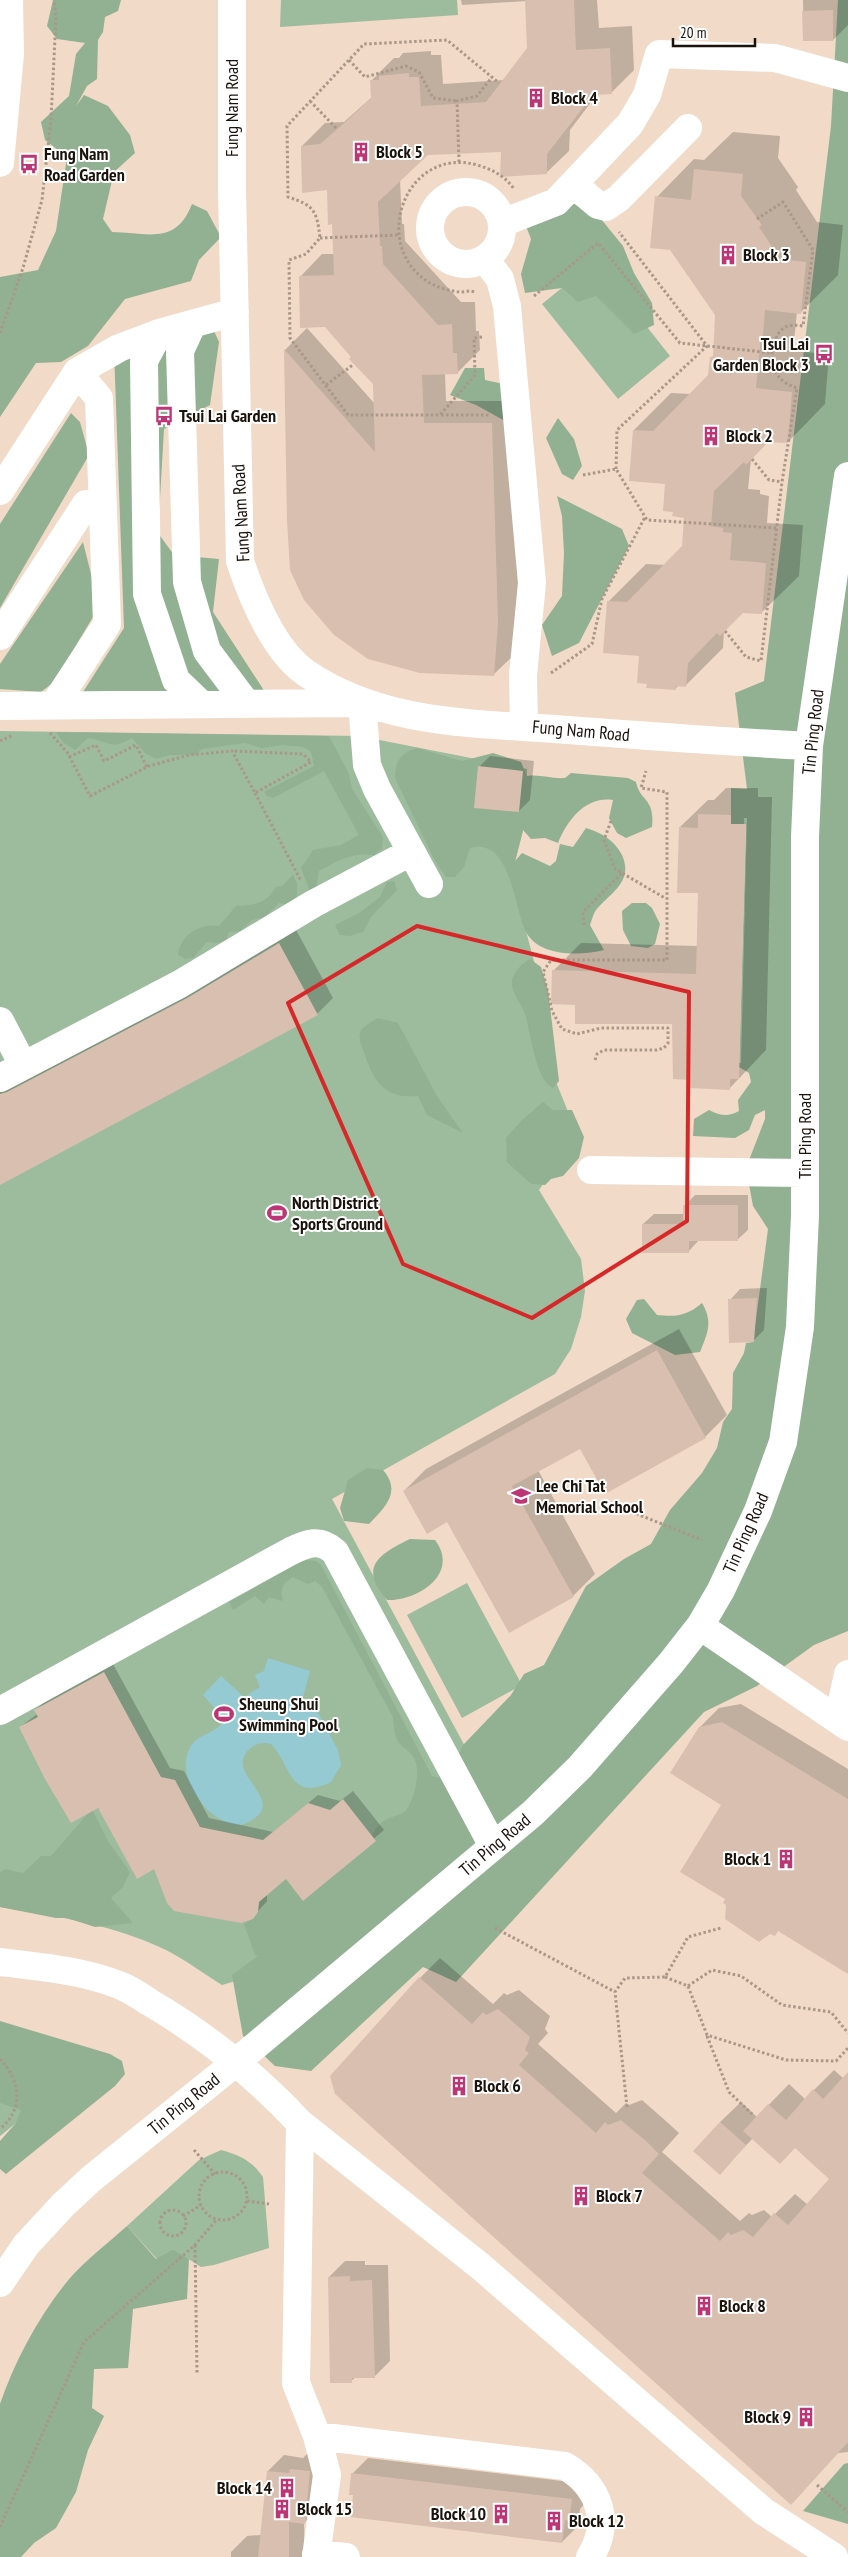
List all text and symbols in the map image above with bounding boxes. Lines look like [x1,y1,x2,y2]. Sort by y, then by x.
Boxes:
scale bar [673,15,756,47]
text: 20 m [680,23,706,42]
street label: Fung Nam Road [220,59,243,157]
place label: Block 4 [551,86,598,109]
building icon: Block 4 [525,87,547,109]
place label: Block 5 [376,140,423,163]
building icon: Block 5 [350,141,372,163]
place label: Fung Nam Road Garden [44,142,125,186]
bus stop icon: Fung Nam Road Garden [18,153,40,175]
place label: Block 3 [743,243,790,266]
building icon: Block 3 [717,244,739,266]
place label: Tsui Lai Garden Block 3 [713,332,809,376]
bus stop icon: Tsui Lai Garden Block 3 [813,343,835,365]
place label: Tsui Lai Garden [179,404,276,427]
bus stop icon: Tsui Lai Garden [153,405,175,427]
place label: Block 2 [726,424,773,447]
building icon: Block 2 [700,425,722,447]
street label: Fung Nam Road [226,464,255,562]
street label: Tin Ping Road [797,688,828,776]
street label: Fung Nam Road [531,715,631,746]
street label: Tin Ping Road [793,1093,816,1179]
place label: North District Sports Ground [292,1191,383,1235]
sports icon: North District Sports Ground [266,1202,288,1224]
place label: Lee Chi Tat Memorial School [536,1474,644,1518]
school or university icon: Lee Chi Tat Memorial School [510,1485,532,1507]
street label: Tin Ping Road [718,1489,774,1577]
place label: Sheung Shui Swimming Pool [239,1692,338,1736]
sports icon: Sheung Shui Swimming Pool [213,1703,235,1725]
street label: Tin Ping Road [454,1808,535,1881]
place label: Block 1 [724,1847,771,1870]
building icon: Block 1 [775,1848,797,1870]
street label: Tin Ping Road [143,2068,224,2140]
place label: Block 6 [474,2074,521,2097]
building icon: Block 6 [448,2075,470,2097]
place label: Block 7 [596,2184,643,2207]
building icon: Block 7 [570,2185,592,2207]
place label: Block 8 [719,2294,766,2317]
building icon: Block 8 [693,2295,715,2317]
place label: Block 9 [744,2405,791,2428]
building icon: Block 9 [795,2406,817,2428]
place label: Block 14 [217,2476,272,2499]
building icon: Block 14 [276,2477,298,2499]
place label: Block 15 [297,2497,352,2520]
building icon: Block 15 [271,2498,293,2520]
place label: Block 10 [431,2502,486,2525]
building icon: Block 10 [490,2503,512,2525]
place label: Block 12 [569,2509,624,2532]
building icon: Block 12 [543,2510,565,2532]

